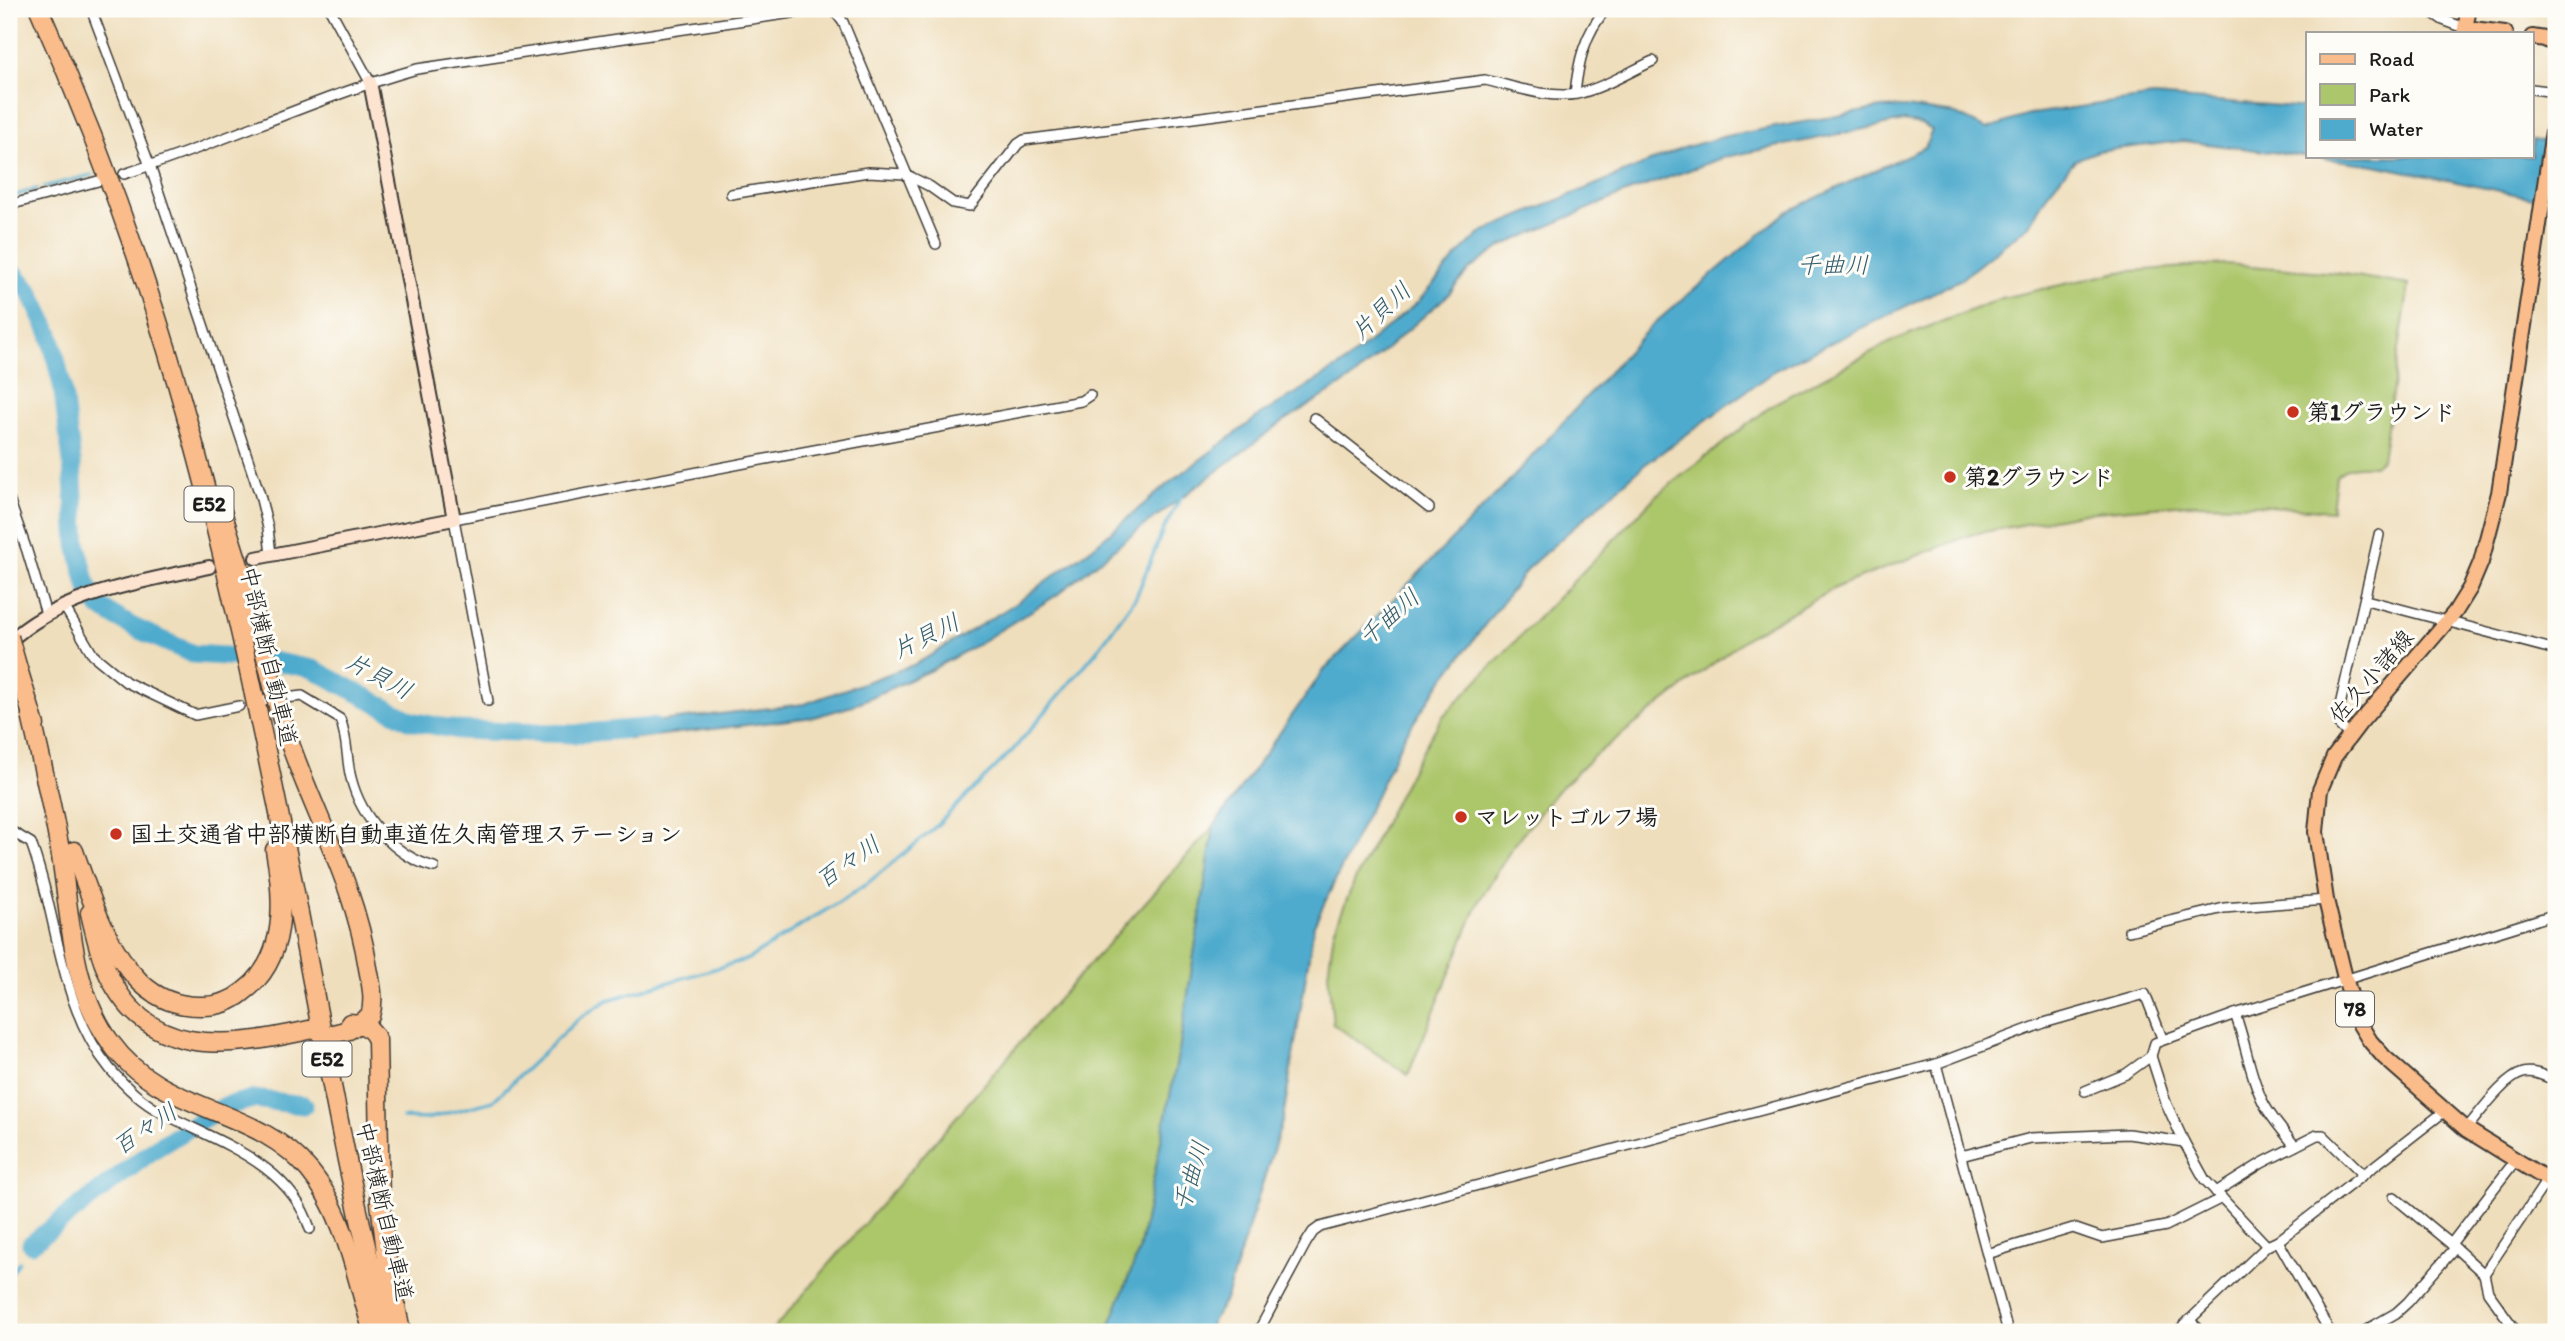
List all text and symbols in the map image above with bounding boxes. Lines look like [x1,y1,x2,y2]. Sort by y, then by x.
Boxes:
legend [2306,32,2534,158]
text: Road [2369,46,2415,71]
text: Park [2369,82,2411,107]
text: Water [2369,116,2423,141]
water label: 千曲川 [1797,250,1869,279]
water label: 片貝川 [1344,275,1417,346]
place label: 第1グラウンド [2307,398,2456,426]
marker: 第1グラウンド [2285,404,2301,420]
place label: 第2グラウンド [1964,463,2114,491]
marker: 第2グラウンド [1942,469,1958,485]
road number: E52 [184,486,234,522]
street label: 中部横断自動車道 [235,563,303,749]
water label: 千曲川 [1352,582,1425,651]
water label: 片貝川 [887,607,964,664]
street label: 佐久小諸線 [2323,623,2419,729]
water label: 片貝川 [341,646,418,705]
place label: マレットゴルフ場 [1475,803,1658,831]
marker: マレットゴルフ場 [1453,809,1469,825]
place label: 国土交通省中部横断自動車道佐久南管理ステーション [130,820,682,848]
marker: 国土交通省中部横断自動車道佐久南管理ステーション [108,826,124,842]
water label: 百々川 [810,829,886,894]
road number: 78 [2336,992,2374,1026]
road number: E52 [302,1042,352,1076]
water label: 百々川 [107,1096,183,1161]
street label: 中部横断自動車道 [351,1118,419,1304]
water label: 千曲川 [1166,1137,1215,1215]

